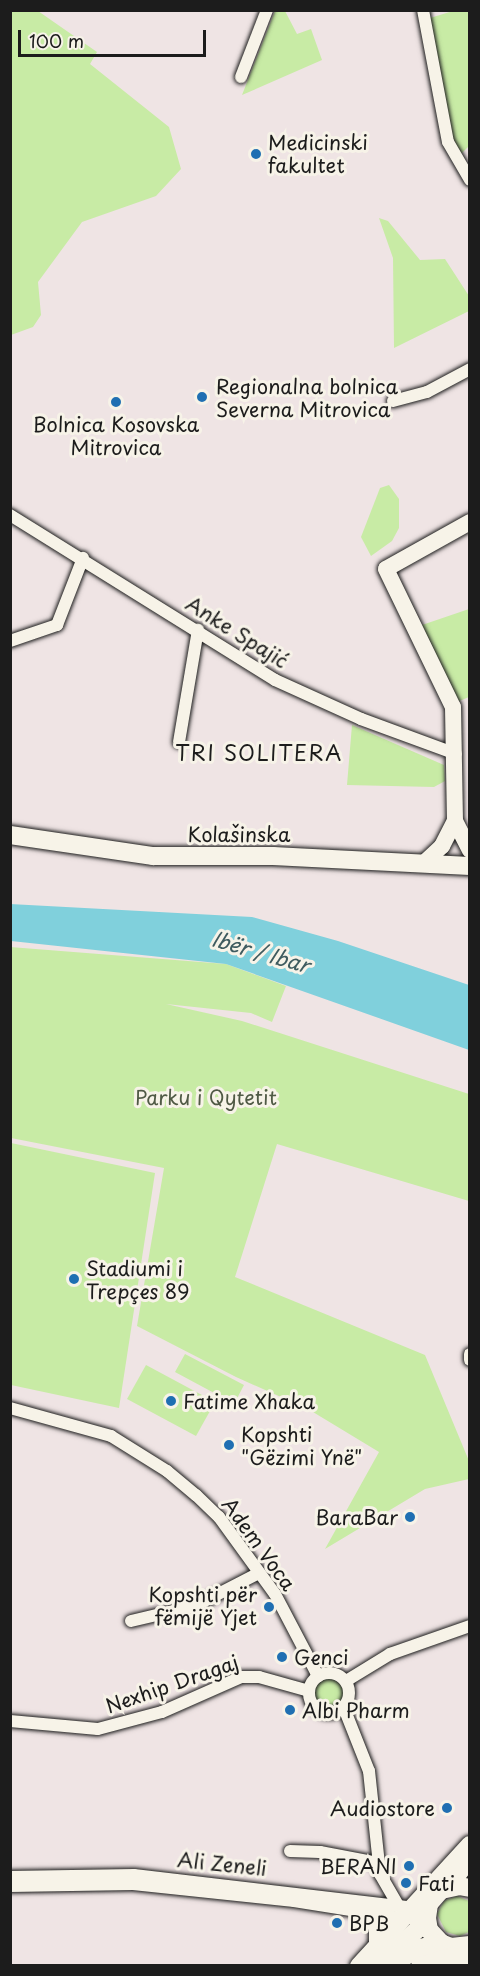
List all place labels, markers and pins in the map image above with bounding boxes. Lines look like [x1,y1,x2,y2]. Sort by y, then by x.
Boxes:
place label: Medicinski fakultet [268,130,368,177]
marker: Medicinski fakultet [249,147,263,161]
place label: Regionalna bolnica Severna Mitrovica [216,374,398,421]
marker: Regionalna bolnica Severna Mitrovica [193,388,211,406]
marker: Bolnica Kosovska Mitrovica [107,393,125,411]
place label: Bolnica Kosovska Mitrovica [33,413,199,460]
place label: Stadiumi i Trepçes 89 [86,1256,190,1303]
marker: Stadiumi i Trepçes 89 [67,1272,81,1286]
place label: Fatime Xhaka [183,1389,315,1413]
marker: Fatime Xhaka [164,1394,178,1408]
place label: Kopshti "Gëzimi Ynë" [241,1422,363,1469]
marker: Kopshti "Gëzimi Ynë" [222,1438,236,1452]
place label: BaraBar [315,1505,398,1529]
marker: BaraBar [403,1510,417,1524]
place label: Kopshti për fëmijë Yjet [147,1583,257,1630]
marker: Kopshti për fëmijë Yjet [262,1600,276,1614]
place label: Genci [294,1645,348,1669]
marker: Genci [275,1650,289,1664]
place label: Albi Pharm [302,1698,411,1722]
marker: Albi Pharm [283,1703,297,1717]
place label: Audiostore [330,1796,435,1820]
marker: Audiostore [440,1801,454,1815]
place label: BERANI [320,1854,397,1878]
marker: BERANI [402,1859,416,1873]
place label: Fati [418,1871,455,1895]
marker: Fati [399,1876,413,1890]
place label: BPB [349,1911,389,1935]
marker: BPB [330,1916,344,1930]

